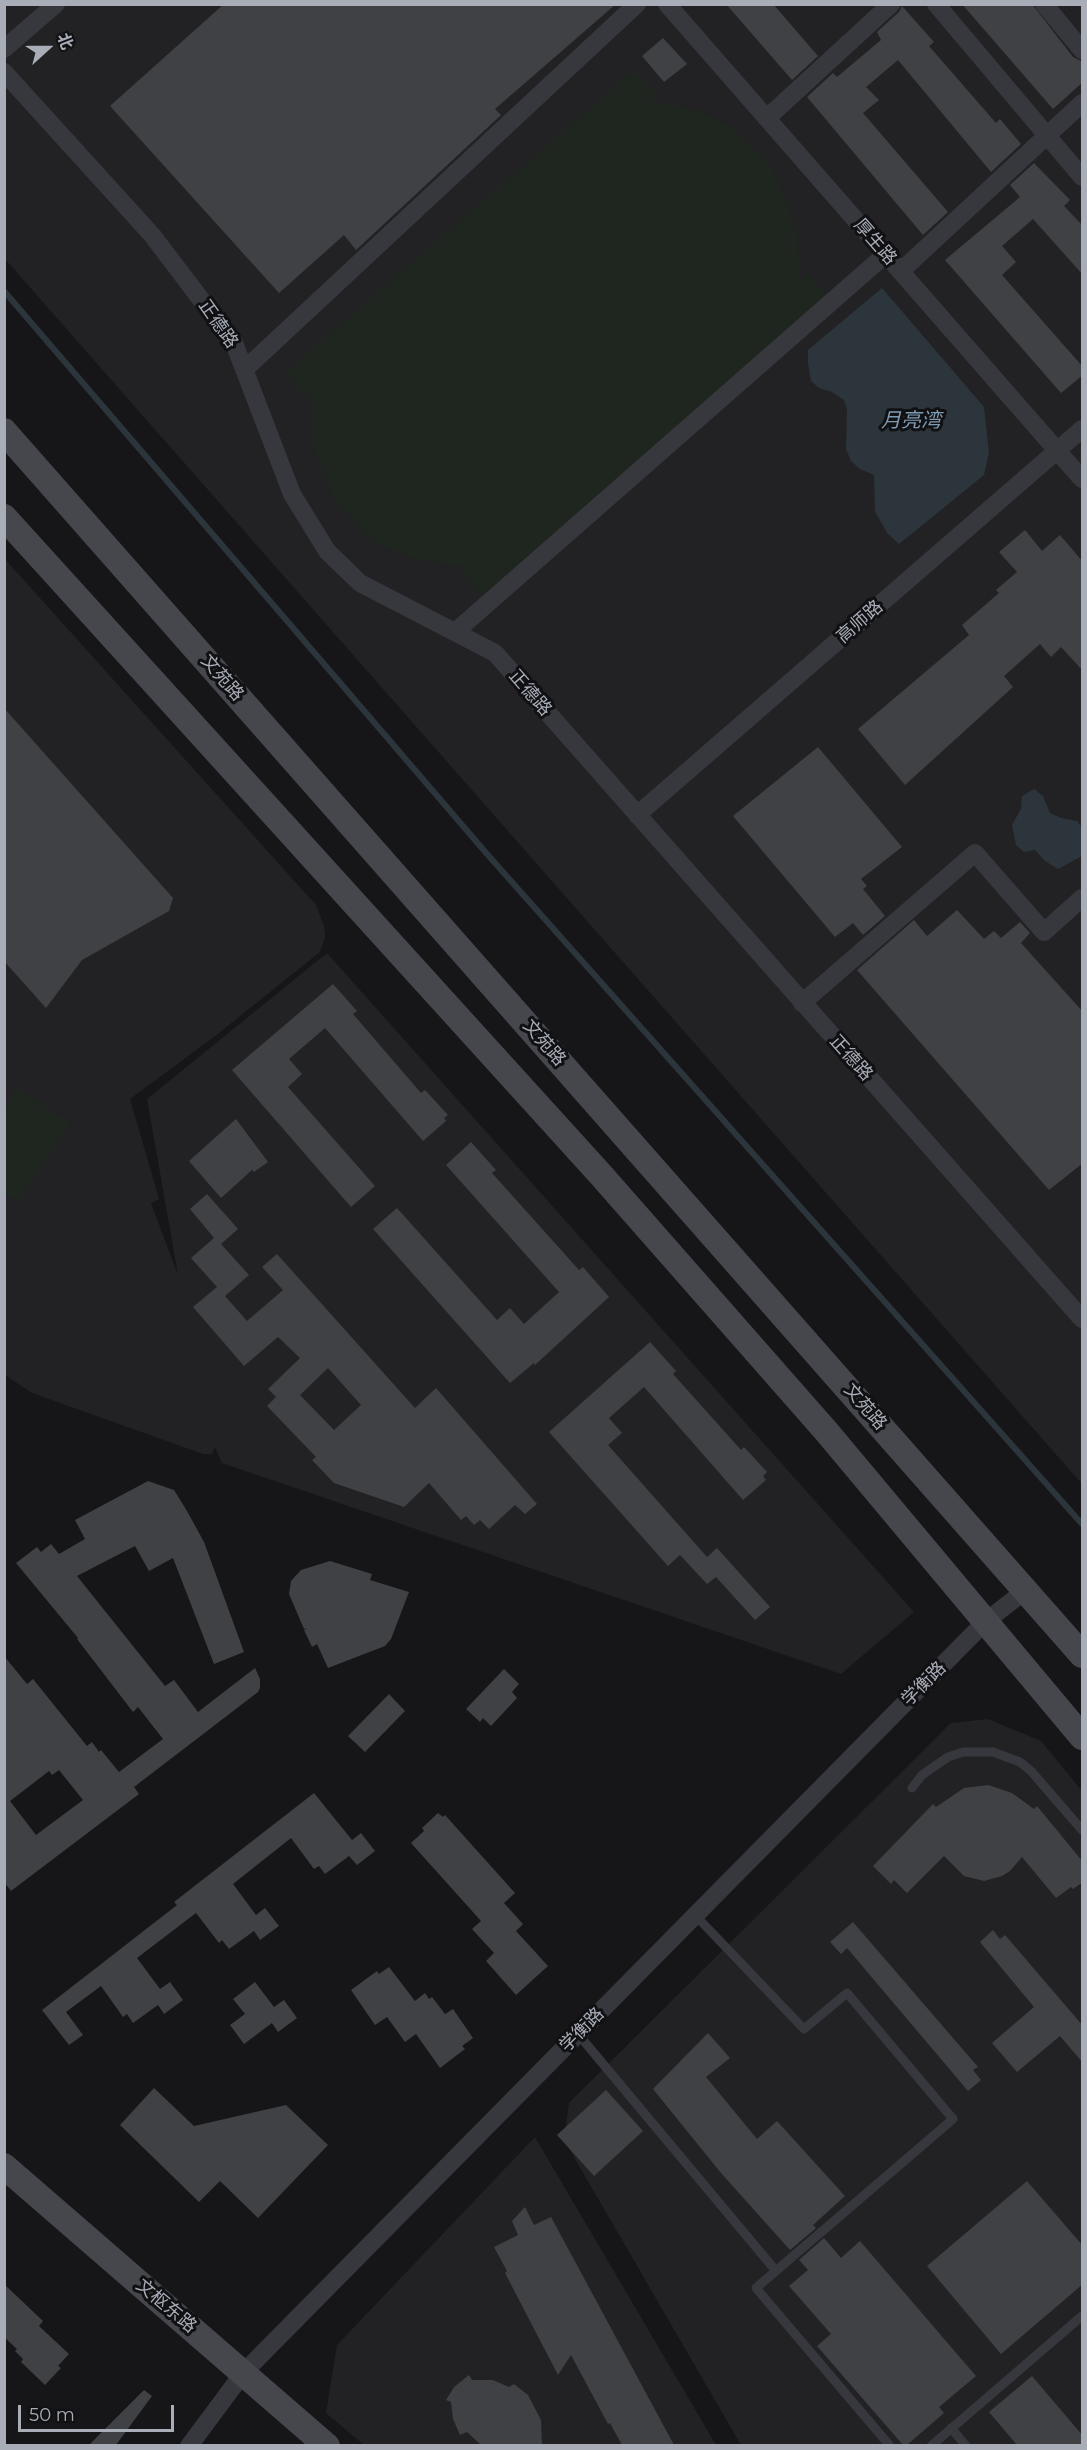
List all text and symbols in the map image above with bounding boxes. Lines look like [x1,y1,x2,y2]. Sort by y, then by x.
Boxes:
north arrow [18,18,78,78]
text: 北 [54,30,77,52]
street label: 厚生路 [849,215,901,269]
street label: 正德路 [194,296,242,352]
water label: 月亮湾 [881,409,941,433]
street label: 高师路 [833,596,887,648]
street label: 文苑路 [196,651,248,705]
street label: 正德路 [504,666,556,720]
street label: 文苑路 [518,1016,570,1070]
street label: 正德路 [825,1031,877,1085]
street label: 文苑路 [839,1380,891,1434]
street label: 学衡路 [897,1657,951,1711]
street label: 学衡路 [555,2003,609,2057]
street label: 文枢东路 [131,2275,201,2337]
scale bar [21,2393,177,2431]
text: 50 m [29,2404,75,2426]

